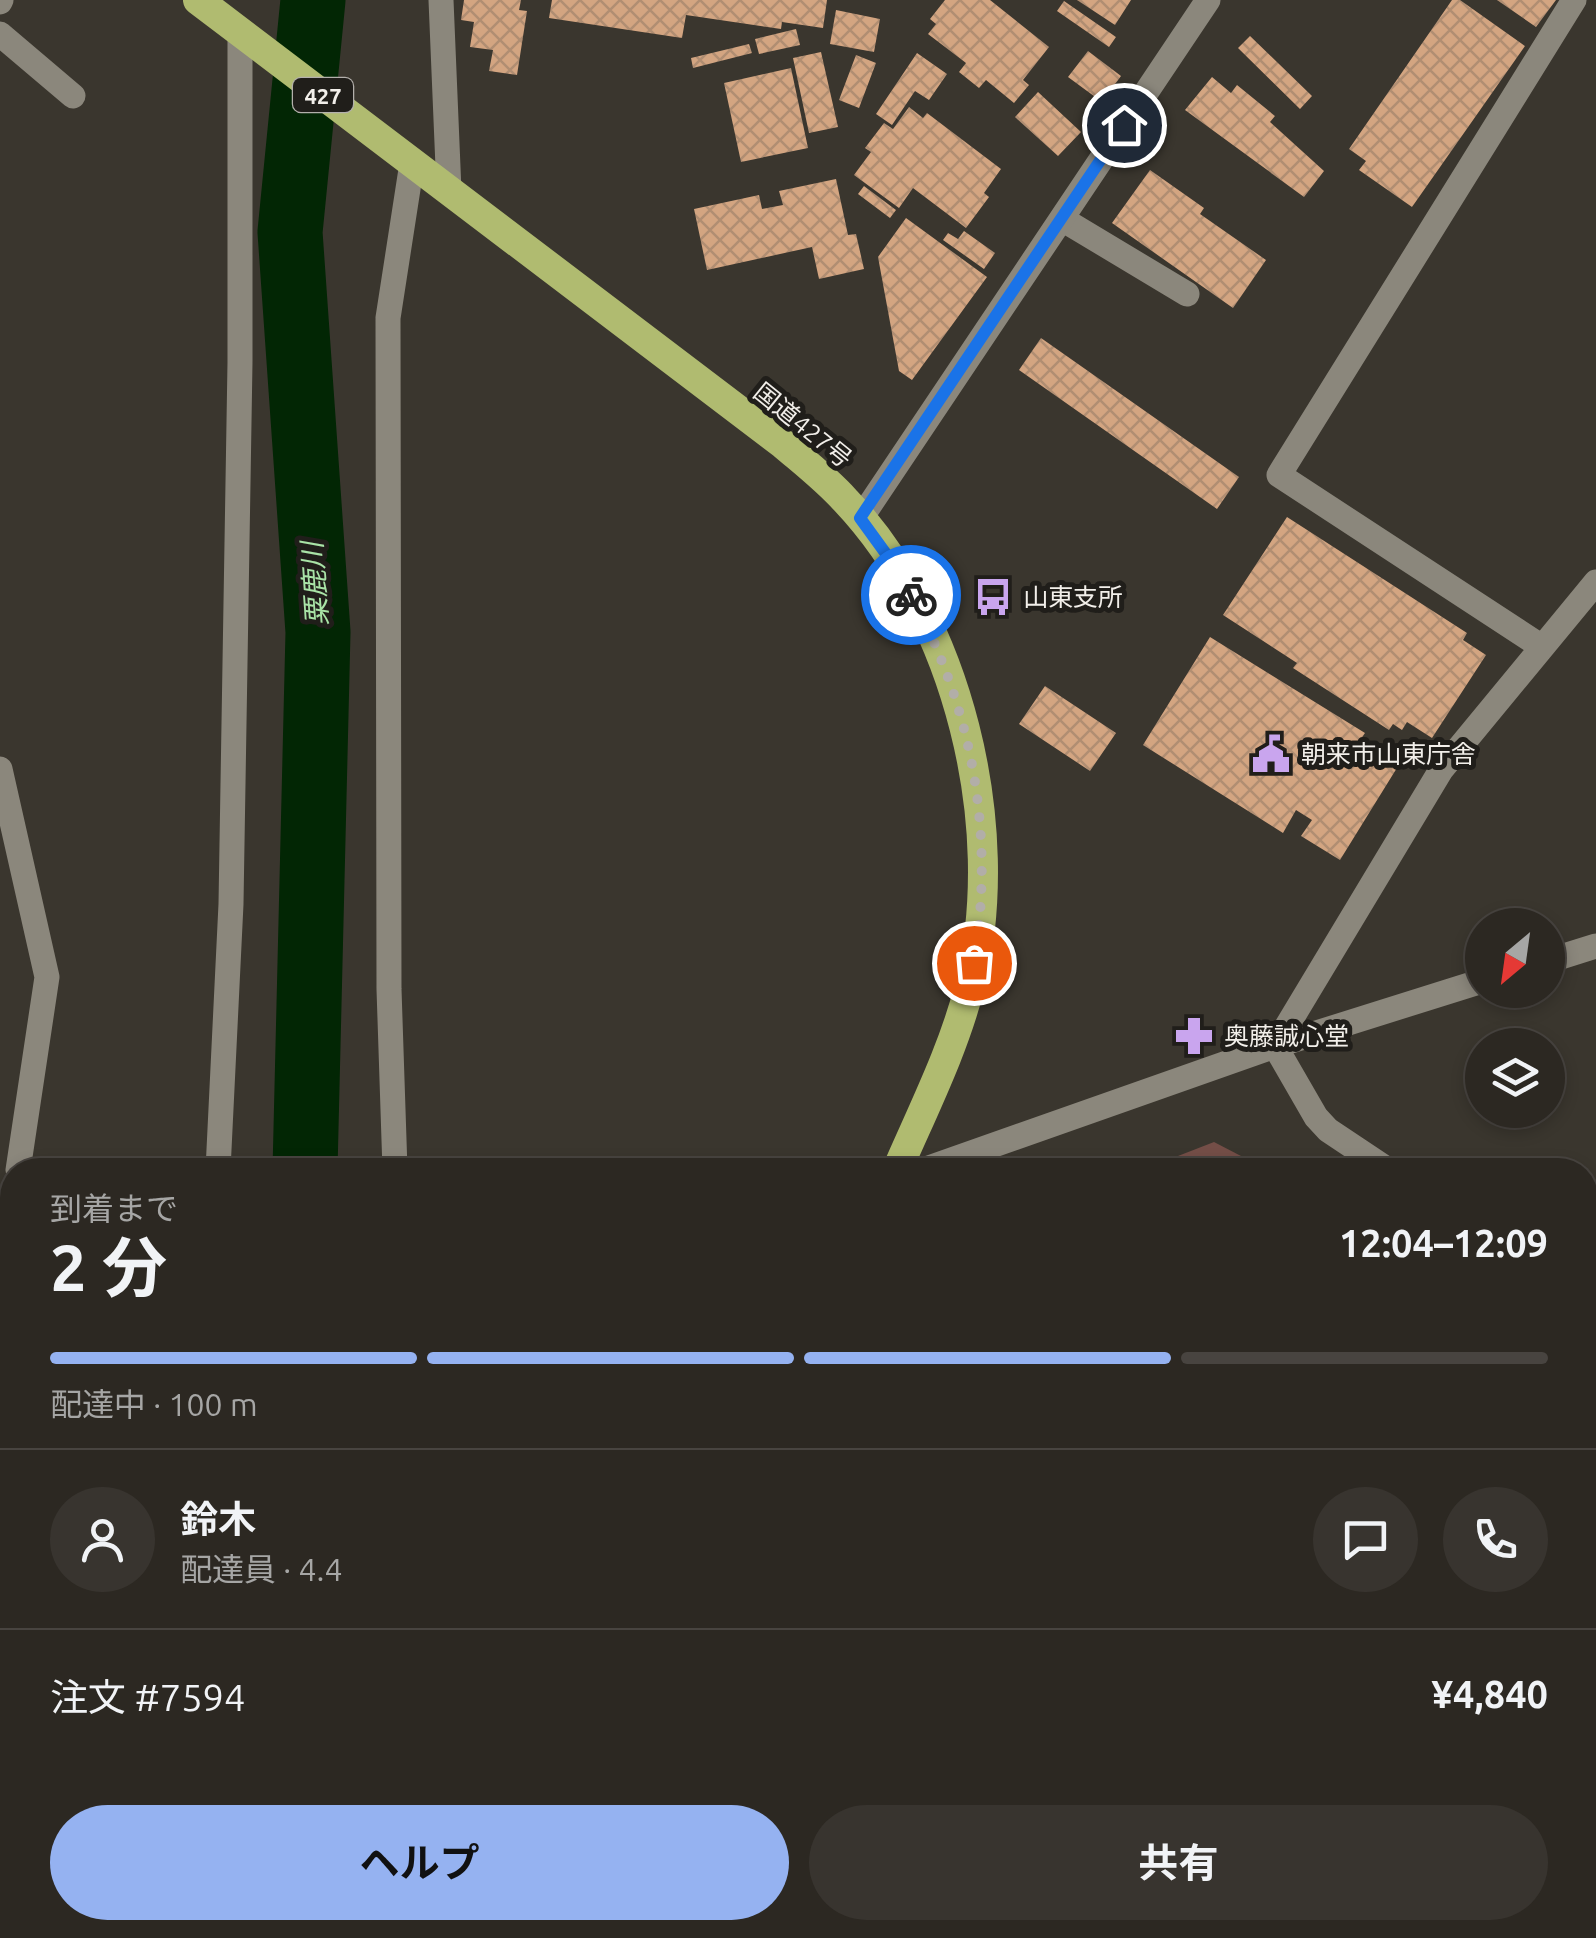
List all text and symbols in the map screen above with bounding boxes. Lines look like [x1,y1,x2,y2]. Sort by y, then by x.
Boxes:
road number: 427 [293,78,353,112]
pin [1082,83,1167,168]
icon: home [1097,98,1152,153]
street label: 国道427号 [749,377,857,473]
water label: 粟鹿川 [295,538,332,627]
courier [861,545,961,645]
icon: bike [884,568,939,623]
bus stop icon: 山東支所 [972,576,1014,618]
place label: 山東支所 [1023,583,1123,611]
public building icon: 朝来市山東庁舎 [1250,733,1292,775]
place label: 朝来市山東庁舎 [1301,740,1476,768]
north arrow [1465,908,1565,1008]
map controls [1465,908,1565,1128]
pin [932,921,1017,1006]
icon: bag [947,936,1002,991]
pharmacy icon: 奥藤誠心堂 [1173,1015,1215,1057]
place label: 奥藤誠心堂 [1224,1022,1349,1050]
button: layers [1465,1028,1565,1128]
text: 到着まで [50,1190,178,1226]
text: 12:04–12:09 [1339,1222,1548,1264]
text: 2 分 [50,1230,167,1303]
text: 配達中 · 100 m [50,1386,258,1422]
button: person [50,1487,155,1592]
button: chat [1313,1487,1418,1592]
button: phone [1443,1487,1548,1592]
text: 鈴木 [180,1498,256,1540]
text: 配達員 · 4.4 [180,1551,343,1587]
text: ¥4,840 [1431,1673,1548,1715]
text: 注文 #7594 [50,1676,245,1718]
button: ヘルプ [50,1805,789,1920]
button: 共有 [809,1805,1548,1920]

